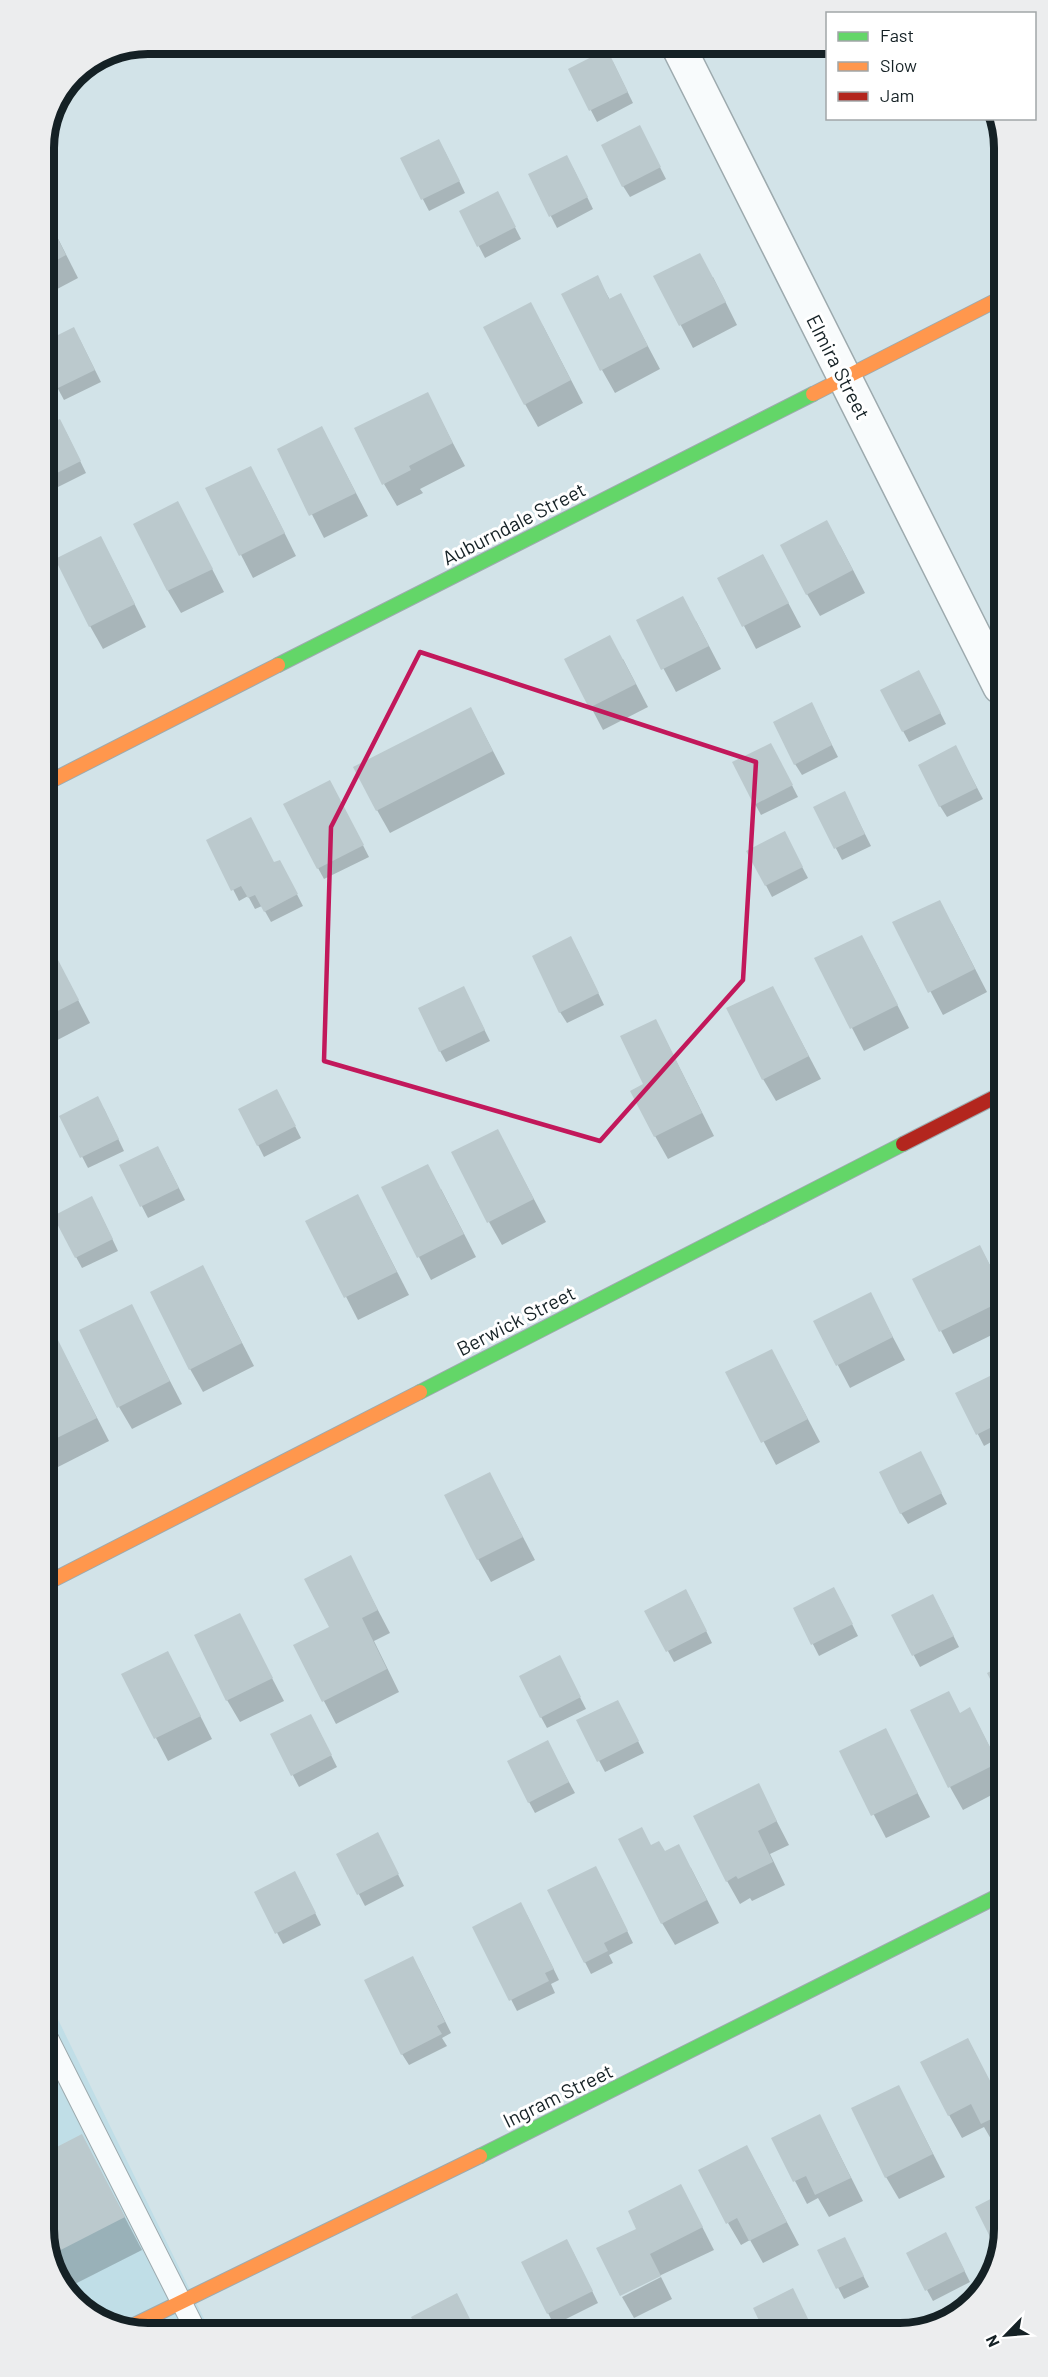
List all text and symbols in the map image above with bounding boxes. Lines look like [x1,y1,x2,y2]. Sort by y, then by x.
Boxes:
legend [826,12,1036,120]
text: Fast [880,24,914,46]
text: Slow [880,54,917,76]
text: Jam [880,84,914,106]
street label: Elmira Street [802,310,876,423]
street label: Auburndale Street [438,477,589,570]
street label: Berwick Street [452,1280,579,1360]
street label: Ingram Street [499,2058,616,2132]
north arrow [976,2305,1036,2365]
text: N [981,2333,1003,2350]

